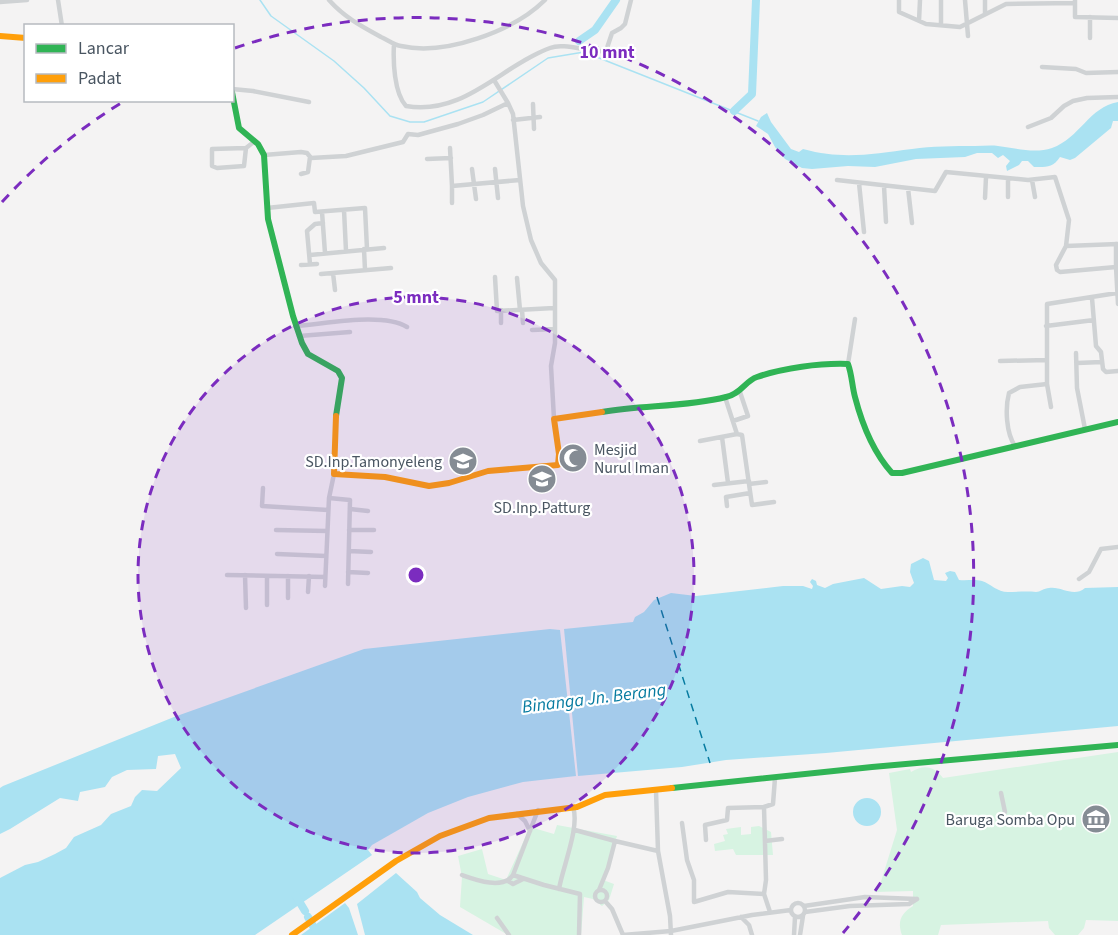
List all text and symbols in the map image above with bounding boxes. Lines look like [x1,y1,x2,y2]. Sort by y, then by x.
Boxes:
legend [24,24,234,102]
text: Lancar [78,36,130,61]
text: 10 mnt [579,40,635,65]
text: Padat [78,66,121,91]
text: 5 mnt [393,285,439,310]
place label: Mesjid Nurul Iman [594,439,669,479]
mosque icon: Mesjid Nurul Iman [557,442,589,474]
school or university icon: SD.Inp.Tamonyeleng [447,445,479,477]
place label: SD.Inp.Tamonyeleng [305,451,442,473]
school or university icon: SD.Inp.Patturg [526,463,558,495]
place label: SD.Inp.Patturg [494,497,590,519]
centre of rings [406,565,426,585]
water label: Binanga Jn. Berang [521,677,668,720]
museum icon: Baruga Somba Opu [1080,803,1112,835]
place label: Baruga Somba Opu [946,809,1075,831]

